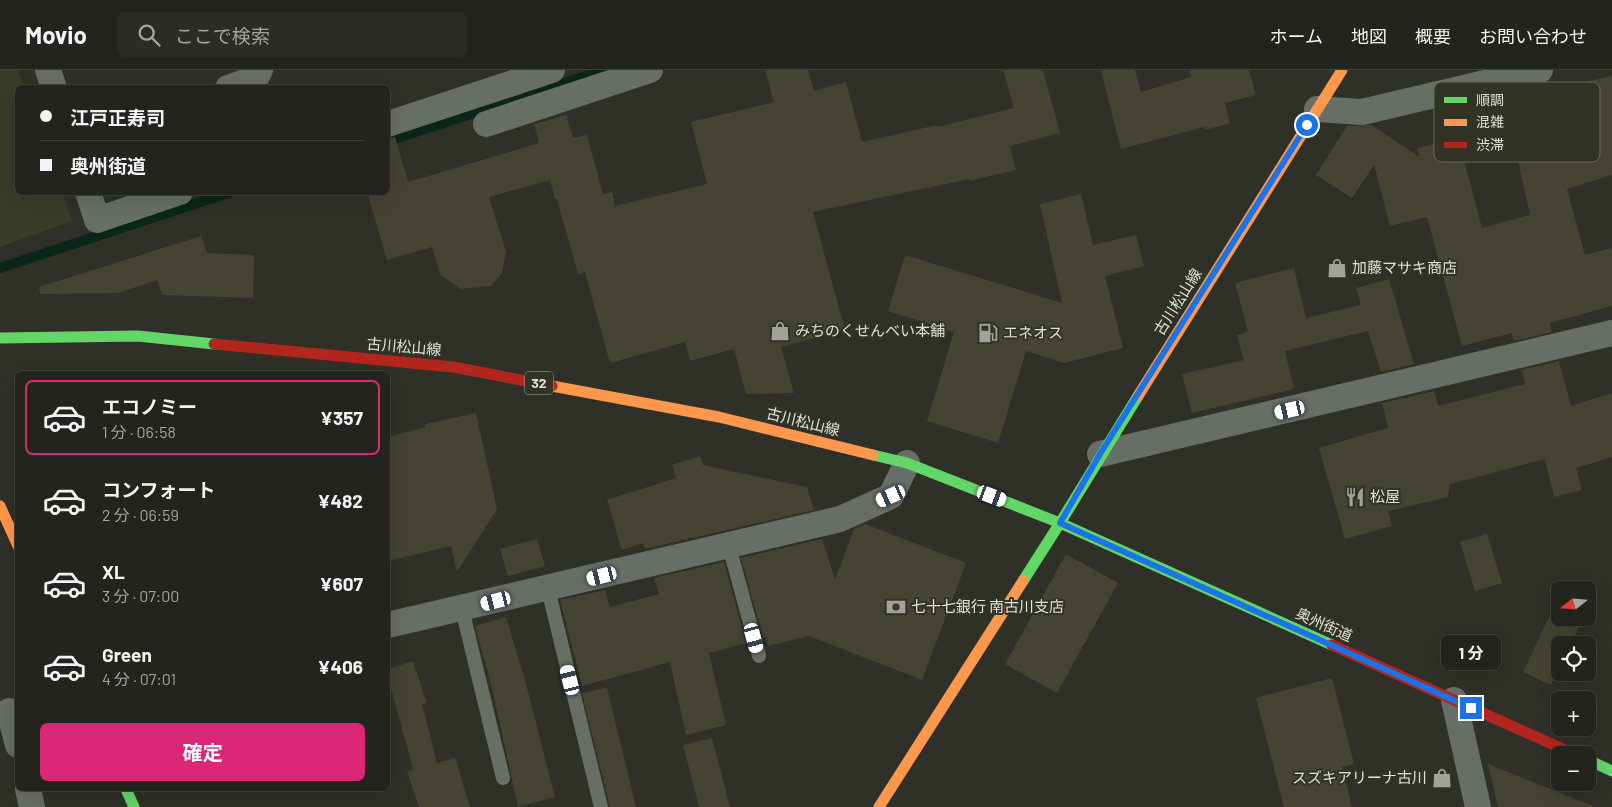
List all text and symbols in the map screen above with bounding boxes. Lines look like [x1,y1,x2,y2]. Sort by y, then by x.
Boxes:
search box [117,12,467,57]
text: Movio [25,20,87,49]
icon: search [135,21,163,49]
text: ここで検索 [175,24,270,47]
text: ホーム [1270,25,1323,47]
text: 地図 [1351,25,1387,47]
text: 概要 [1415,25,1451,47]
text: お問い合わせ [1479,25,1587,47]
legend [1434,82,1600,162]
text: 順調 [1476,91,1504,108]
text: 江戸正寿司 [70,106,165,129]
text: 混雑 [1476,113,1504,130]
route start [1296,114,1318,136]
text: 渋滞 [1476,136,1504,153]
text: 奥州街道 [70,154,146,177]
shop icon: 加藤マサキ商店 [1326,257,1348,279]
place label: 加藤マサキ商店 [1352,258,1457,276]
street label: 古川松山線 [1150,265,1205,338]
shop icon: みちのくせんべい本舗 [769,320,791,342]
place label: みちのくせんべい本舗 [795,321,945,339]
fuel station icon: エネオス [977,322,999,344]
place label: エネオス [1003,323,1063,341]
street label: 古川松山線 [366,334,442,358]
road number: 32 [525,372,553,394]
icon: car [42,395,87,440]
text: エコノミー [102,395,197,418]
car [1273,399,1306,421]
street label: 古川松山線 [765,403,842,439]
text: ¥357 [320,406,363,429]
text: 1 分 · 06:58 [102,422,176,441]
icon: car [42,478,87,523]
text: コンフォート [102,478,215,501]
car [874,483,907,509]
car [975,484,1008,508]
restaurant icon: 松屋 [1344,486,1366,508]
place label: 松屋 [1370,487,1400,505]
text: ¥482 [318,489,363,512]
text: 2 分 · 06:59 [102,505,179,524]
text: XL [102,560,125,583]
icon: car [42,561,87,606]
car [585,565,618,587]
text: ¥607 [320,572,363,595]
north arrow [1551,581,1596,626]
map controls [1551,581,1596,791]
text: 3 分 · 07:00 [102,586,179,605]
car [479,590,512,612]
bank icon: 七十七銀行 南古川支店 [885,596,907,618]
place label: 七十七銀行 南古川支店 [911,597,1064,615]
street label: 奥州街道 [1293,604,1355,645]
car [742,622,765,654]
callout: 1 分 [1441,636,1501,670]
button: locate [1551,636,1596,681]
text: Green [102,643,152,666]
text: 1 分 [1459,643,1483,662]
icon: car [42,644,87,689]
text: ¥406 [317,655,363,678]
car [559,664,580,696]
text: 4 分 · 07:01 [102,669,176,688]
button: + [1551,691,1596,736]
route end [1460,697,1482,719]
button: 確定 [40,723,365,781]
button: − [1551,746,1596,791]
shop icon: スズキアリーナ古川 [1431,767,1453,789]
place label: スズキアリーナ古川 [1292,768,1427,786]

